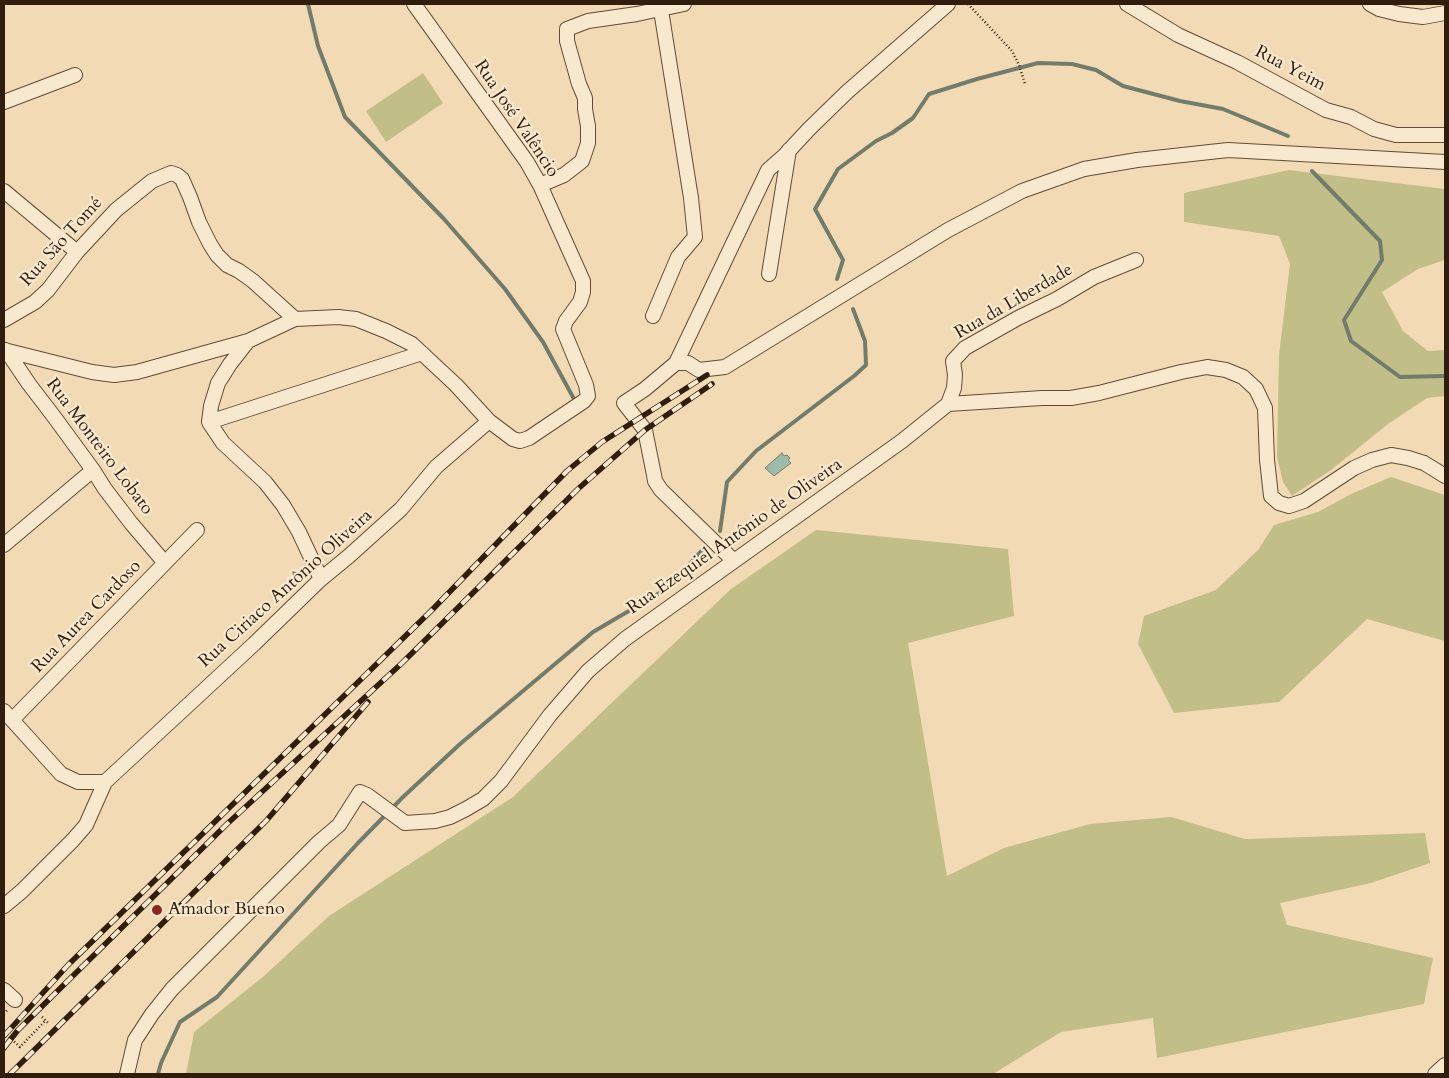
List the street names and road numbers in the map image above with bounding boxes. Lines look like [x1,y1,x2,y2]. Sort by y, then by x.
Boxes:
street label: Rua Yeim [1251,41,1329,97]
street label: Rua José Valêncio [469,56,563,182]
street label: Rua São Tomé [16,193,108,291]
street label: Rua da Liberdade [951,259,1077,345]
street label: Rua Monteiro Lobato [41,374,157,520]
street label: Rua Ezequiel Antônio de Oliveira [623,454,847,620]
street label: Rua Ciriaco Antônio Oliveira [195,505,377,673]
street label: Rua Aurea Cardoso [28,556,146,678]

